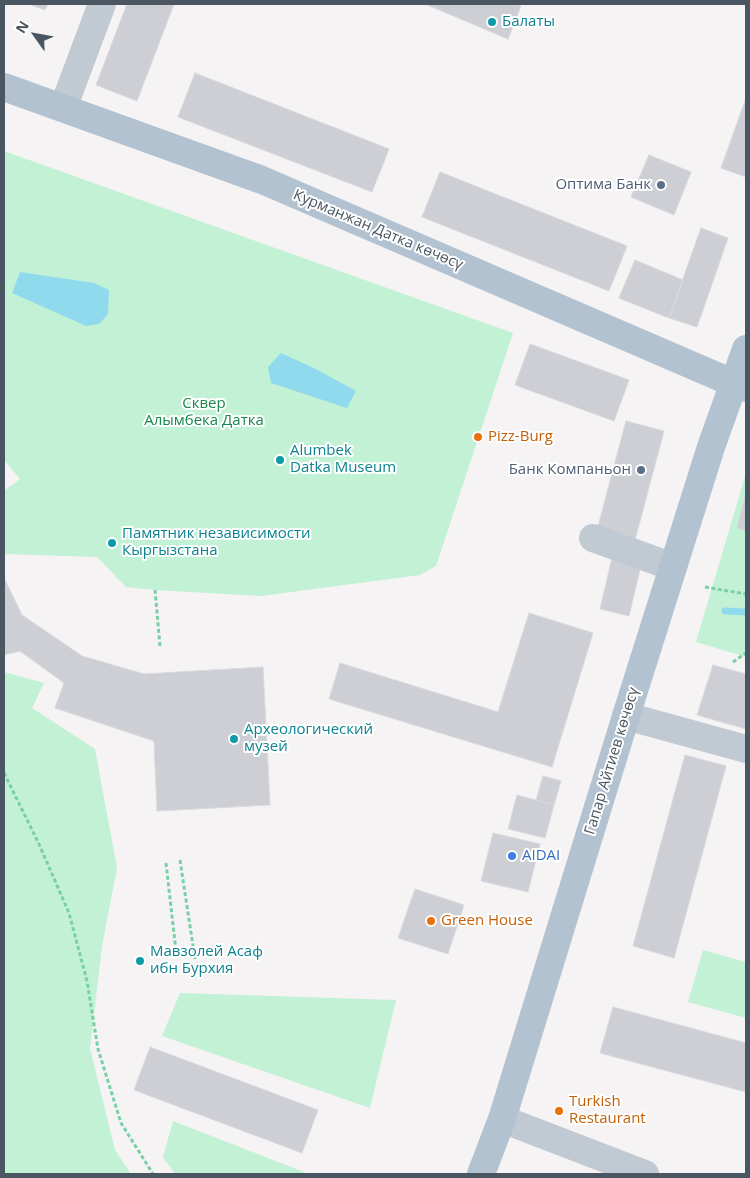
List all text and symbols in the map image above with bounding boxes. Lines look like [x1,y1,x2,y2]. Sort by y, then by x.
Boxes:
north arrow [10,10,60,60]
place label: Балаты [502,13,555,31]
marker: Балаты [486,16,498,28]
text: N [11,17,33,37]
place label: Оптима Банк [555,176,651,194]
marker: Оптима Банк [655,179,667,191]
street label: Курманжан Датка көчөсү [290,186,466,274]
park label: Сквер Алымбека Датка [144,395,264,430]
place label: Pizz-Burg [488,428,553,446]
marker: Pizz-Burg [472,431,484,443]
place label: Alumbek Datka Museum [290,442,396,477]
marker: Alumbek Datka Museum [274,454,286,466]
place label: Банк Компаньон [509,461,631,479]
marker: Банк Компаньон [635,464,647,476]
place label: Памятник независимости Кыргызстана [122,525,310,560]
marker: Памятник независимости Кыргызстана [106,537,118,549]
street label: Гапар Айтиев көчөсү [581,685,643,837]
place label: Археологический музей [244,721,373,756]
marker: Археологический музей [228,733,240,745]
place label: AIDAI [522,847,560,865]
marker: AIDAI [506,850,518,862]
place label: Green House [441,912,533,930]
marker: Green House [425,915,437,927]
place label: Мавзолей Асаф ибн Бурхия [150,943,263,978]
marker: Мавзолей Асаф ибн Бурхия [134,955,146,967]
place label: Turkish Restaurant [569,1093,646,1128]
marker: Turkish Restaurant [553,1105,565,1117]

